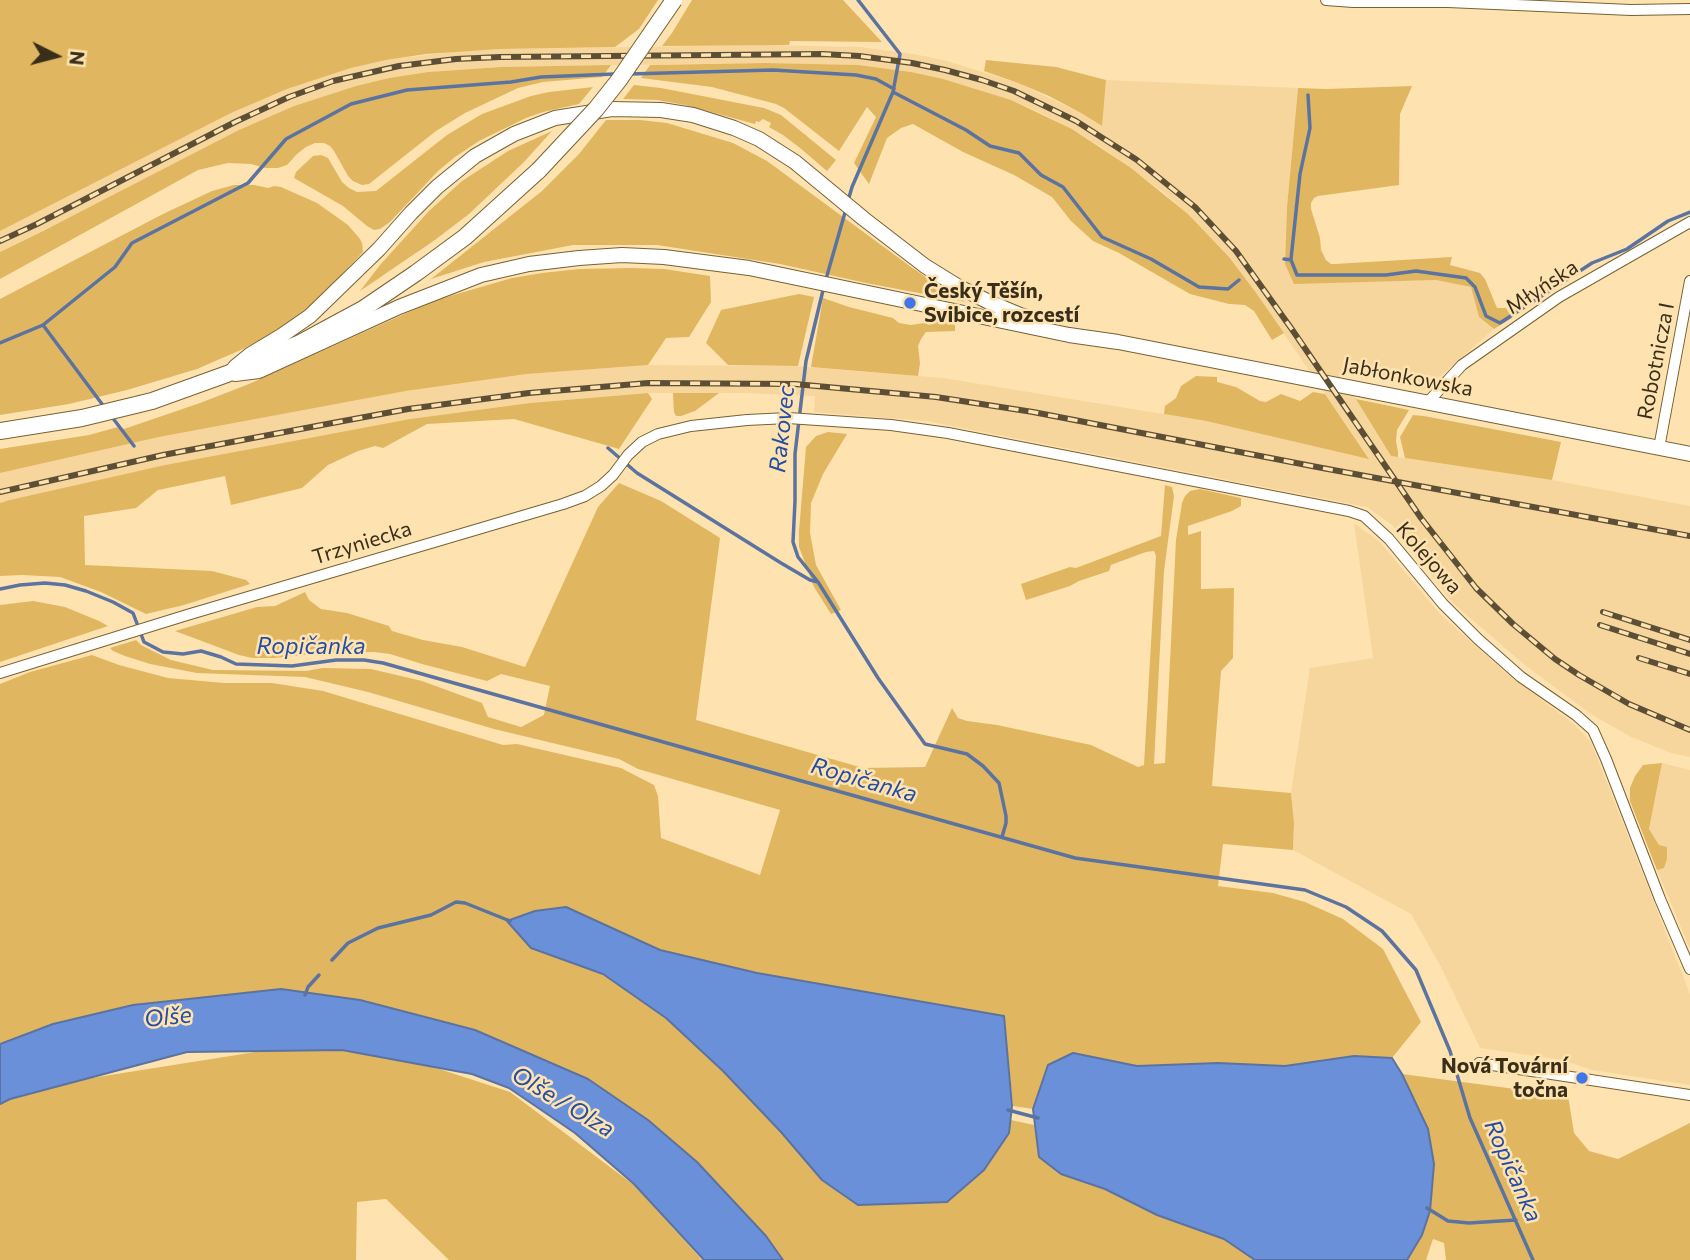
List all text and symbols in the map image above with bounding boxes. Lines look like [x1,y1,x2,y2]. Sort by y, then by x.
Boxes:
north arrow [21,21,91,91]
text: N [65,50,90,67]
street label: Młyńska [1501,254,1583,320]
place label: Český Těšín, Svibice, rozcestí [924,278,1079,328]
marker: Český Těšín, Svibice, rozcestí [902,295,918,311]
street label: Robotnicza I [1632,300,1680,422]
street label: Jabłonkowska [1341,352,1475,402]
water label: Rakovec [764,384,800,474]
street label: Trzyniecka [309,516,415,570]
street label: Kolejowa [1391,517,1467,599]
water label: Ropičanka [257,632,365,660]
water label: Ropičanka [808,752,920,808]
water label: Olše [143,1001,193,1033]
place label: Nová Tovární točna [1441,1053,1568,1103]
water label: Olše / Olza [507,1061,619,1143]
marker: Nová Tovární točna [1574,1070,1590,1086]
water label: Ropičanka [1478,1116,1548,1226]

